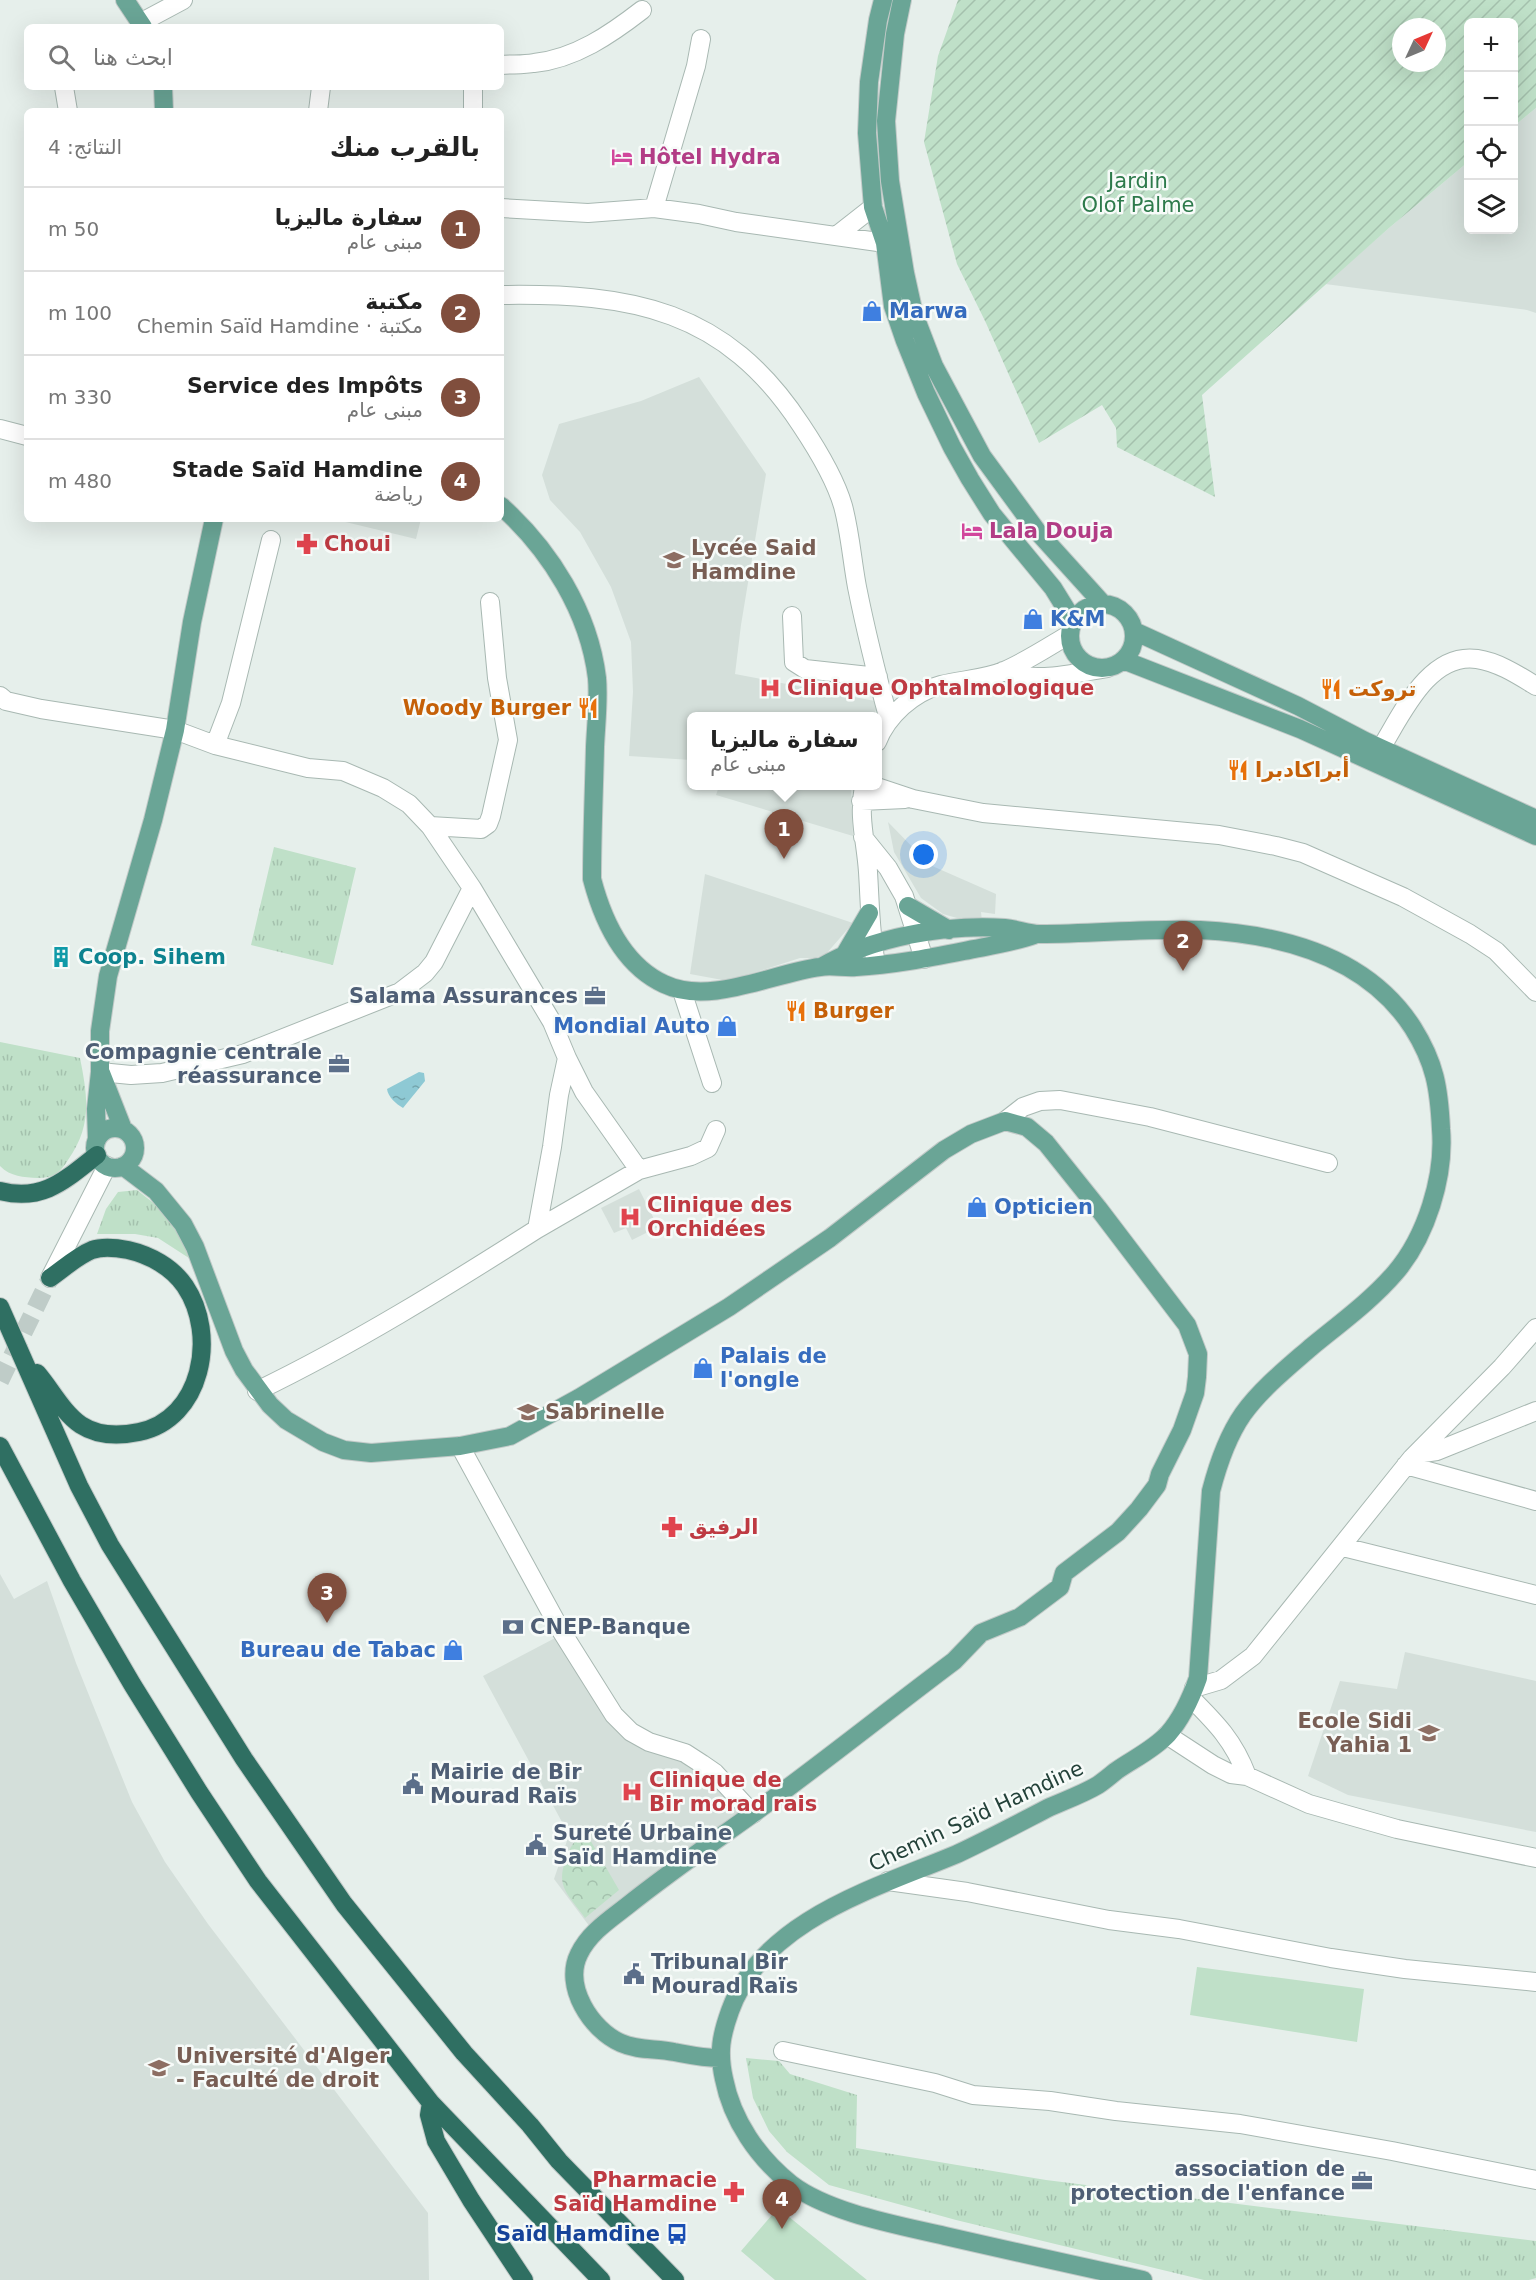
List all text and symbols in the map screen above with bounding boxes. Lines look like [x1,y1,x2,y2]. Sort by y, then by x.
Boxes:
north arrow [1392,18,1446,72]
map controls [1464,18,1518,234]
button: + [1464,18,1518,72]
search box [24,24,504,90]
icon: search [45,41,78,74]
text: ابحث هنا [93,45,173,70]
button: − [1464,72,1518,126]
button: locate [1464,126,1518,180]
text: بالقرب منك [330,132,480,162]
text: النتائج: 4 [48,135,122,159]
hotel icon: Hôtel Hydra [610,145,634,169]
place label: Hôtel Hydra [639,145,781,169]
park label: Jardin Olof Palme [1081,169,1195,217]
button: layers [1464,180,1518,234]
text: سفارة ماليزيا [275,205,423,230]
text: 50 m [48,217,99,241]
text: 1 [454,217,467,241]
text: مبنى عام [347,230,423,254]
text: مكتبة [365,289,423,314]
shop icon: Marwa [860,299,884,323]
place label: Marwa [889,299,968,323]
text: 100 m [48,301,112,325]
text: 2 [454,301,467,325]
text: مكتبة · Chemin Saïd Hamdine [137,314,423,338]
text: Service des Impôts [187,373,423,398]
text: 330 m [48,385,112,409]
text: 3 [454,385,467,409]
text: مبنى عام [347,398,423,422]
text: Stade Saïd Hamdine [172,457,423,482]
text: 480 m [48,469,112,493]
text: 4 [454,469,467,493]
text: رياضة [374,482,423,506]
hotel icon: Lala Douja [960,519,984,543]
place label: Lala Douja [989,519,1113,543]
pharmacy icon: Choui [295,532,319,556]
place label: Choui [324,532,391,556]
place label: Lycée Said Hamdine [691,536,816,584]
school or university icon: Lycée Said Hamdine [662,548,686,572]
shop icon: K&M [1021,607,1045,631]
place label: K&M [1050,607,1105,631]
hospital icon: Clinique Ophtalmologique [758,676,782,700]
place label: Clinique Ophtalmologique [787,676,1094,700]
restaurant icon: تروكت [1319,677,1343,701]
place label: تروكت [1348,677,1416,701]
place label: Woody Burger [403,696,572,720]
restaurant icon: Woody Burger [576,696,600,720]
popup [687,712,882,790]
text: سفارة ماليزيا [710,727,859,752]
text: مبنى عام [710,752,787,776]
place label: أبراكادبرا [1255,755,1349,782]
restaurant icon: أبراكادبرا [1226,758,1250,782]
pin: 1 [764,810,804,859]
your location [909,840,938,869]
pin: 2 [1164,922,1202,971]
building icon: Coop. Sihem [49,945,73,969]
place label: Coop. Sihem [78,945,226,969]
place label: Salama Assurances [349,984,578,1008]
office icon: Salama Assurances [583,984,607,1008]
restaurant icon: Burger [784,999,808,1023]
place label: Burger [813,999,895,1023]
place label: Mondial Auto [553,1014,710,1038]
shop icon: Mondial Auto [715,1014,739,1038]
place label: Compagnie centrale réassurance [85,1040,322,1088]
office icon: Compagnie centrale réassurance [327,1052,351,1076]
place label: Clinique des Orchidées [647,1193,792,1241]
shop icon: Opticien [965,1195,989,1219]
place label: Opticien [994,1195,1093,1219]
hospital icon: Clinique des Orchidées [618,1205,642,1229]
place label: Palais de l'ongle [720,1344,827,1392]
shop icon: Palais de l'ongle [691,1356,715,1380]
school or university icon: Sabrinelle [516,1400,540,1424]
place label: Sabrinelle [545,1400,665,1424]
pharmacy icon: الرفيق [660,1515,684,1539]
place label: الرفيق [689,1515,758,1539]
pin: 3 [308,1574,346,1623]
bank icon: CNEP-Banque [501,1615,525,1639]
place label: CNEP-Banque [530,1615,690,1639]
place label: Bureau de Tabac [240,1638,436,1662]
shop icon: Bureau de Tabac [441,1638,465,1662]
place label: Ecole Sidi Yahia 1 [1297,1709,1412,1757]
school or university icon: Ecole Sidi Yahia 1 [1417,1721,1441,1745]
street label: Chemin Saïd Hamdine [865,1756,1087,1876]
place label: Mairie de Bir Mourad Raïs [430,1760,582,1808]
place label: Clinique de Bir morad rais [649,1768,817,1816]
public building icon: Mairie de Bir Mourad Raïs [401,1772,425,1796]
hospital icon: Clinique de Bir morad rais [620,1780,644,1804]
place label: Sureté Urbaine Saïd Hamdine [553,1821,732,1869]
public building icon: Sureté Urbaine Saïd Hamdine [524,1833,548,1857]
place label: Tribunal Bir Mourad Raïs [651,1950,798,1998]
public building icon: Tribunal Bir Mourad Raïs [622,1962,646,1986]
place label: Université d'Alger - Faculté de droit [176,2044,390,2092]
school or university icon: Université d'Alger - Faculté de droit [147,2056,171,2080]
place label: association de protection de l'enfance [1070,2157,1345,2205]
place label: Pharmacie Saïd Hamdine [553,2168,717,2216]
office icon: association de protection de l'enfance [1350,2169,1374,2193]
pharmacy icon: Pharmacie Saïd Hamdine [722,2180,746,2204]
pin: 4 [762,2180,802,2229]
place label: Saïd Hamdine [496,2222,660,2246]
bus stop icon: Saïd Hamdine [665,2222,689,2246]

